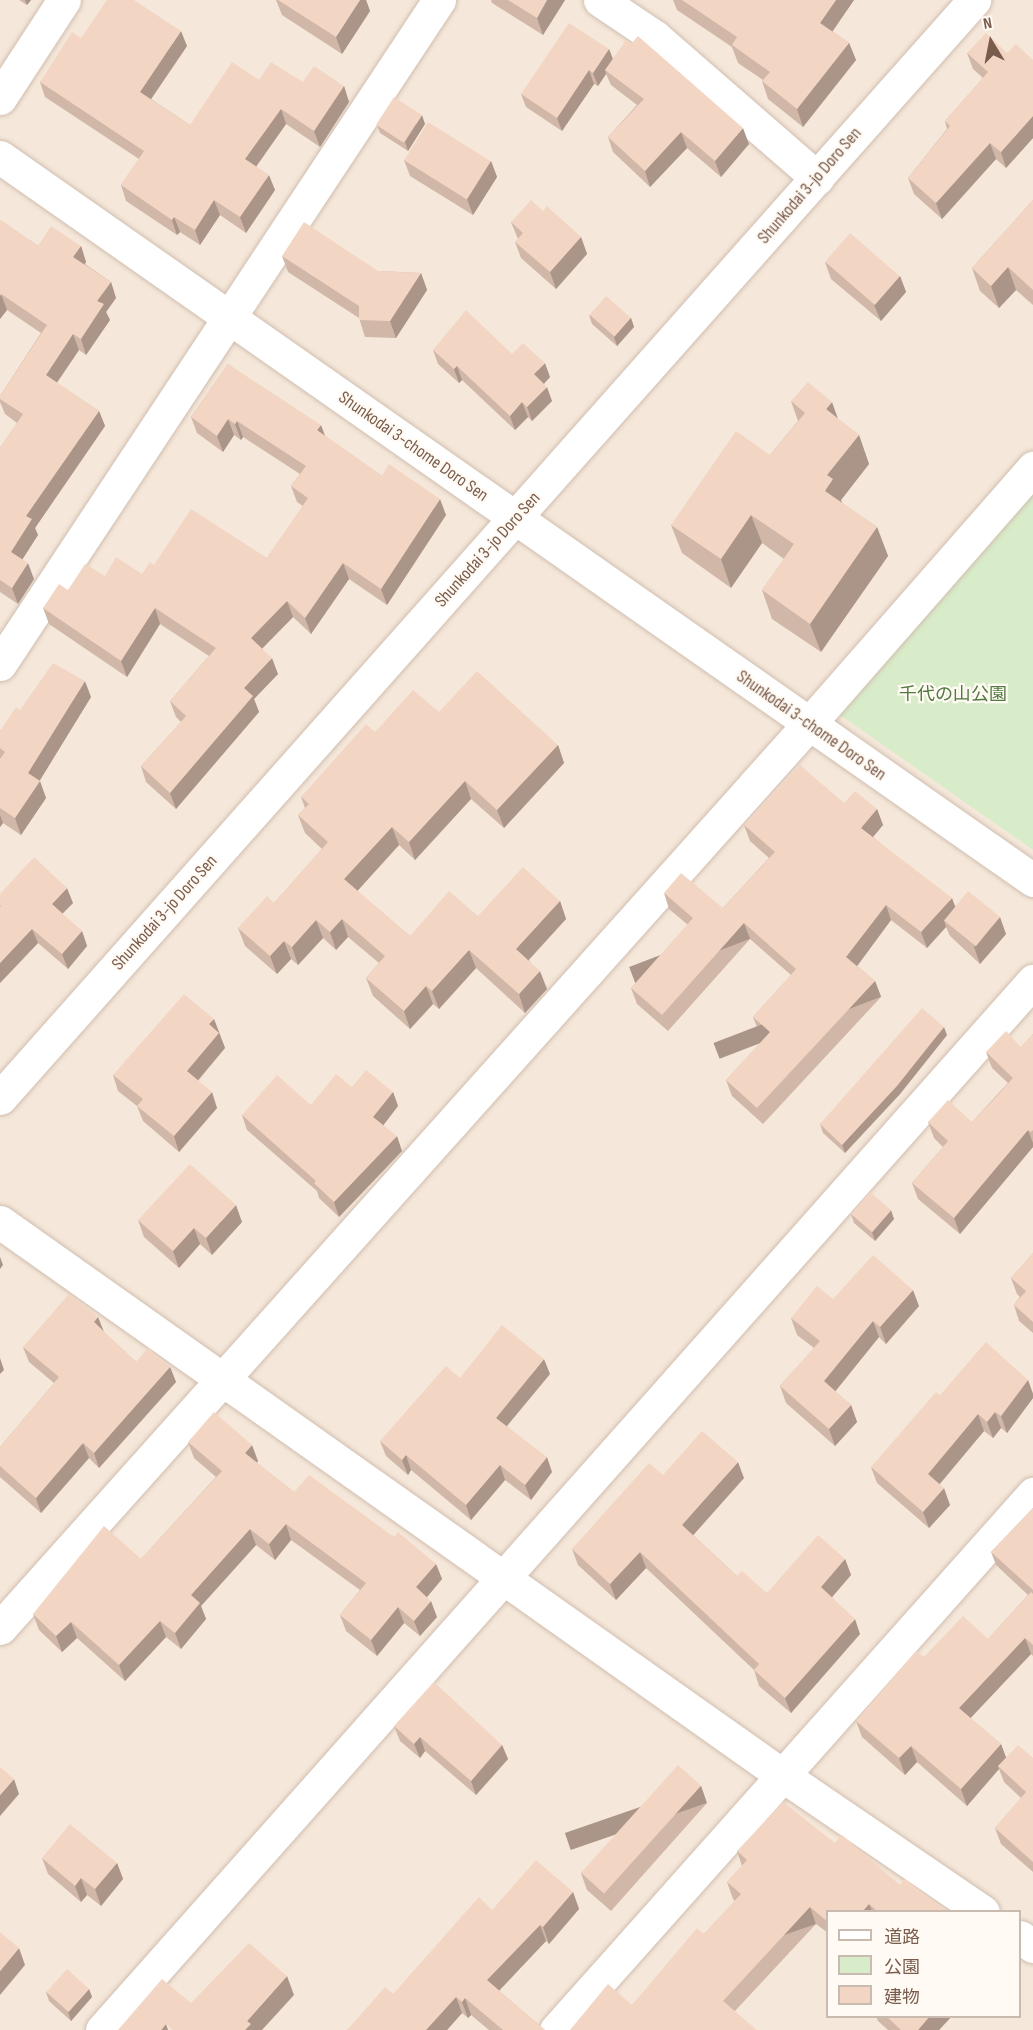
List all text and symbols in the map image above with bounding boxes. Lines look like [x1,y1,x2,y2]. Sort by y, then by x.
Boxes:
north arrow [961,12,1021,72]
text: N [982,14,994,34]
street label: Shunkodai 3-jo Doro Sen [754,123,866,249]
street label: Shunkodai 3-chome Doro Sen [334,387,492,507]
street label: Shunkodai 3-jo Doro Sen [431,488,545,612]
street label: Shunkodai 3-chome Doro Sen [732,666,890,786]
park label: 千代の山公園 [899,684,1007,706]
street label: Shunkodai 3-jo Doro Sen [108,851,222,975]
legend [826,1910,1021,2018]
text: 道路 [884,1927,920,1948]
text: 公園 [884,1957,920,1978]
text: 建物 [884,1987,920,2008]

